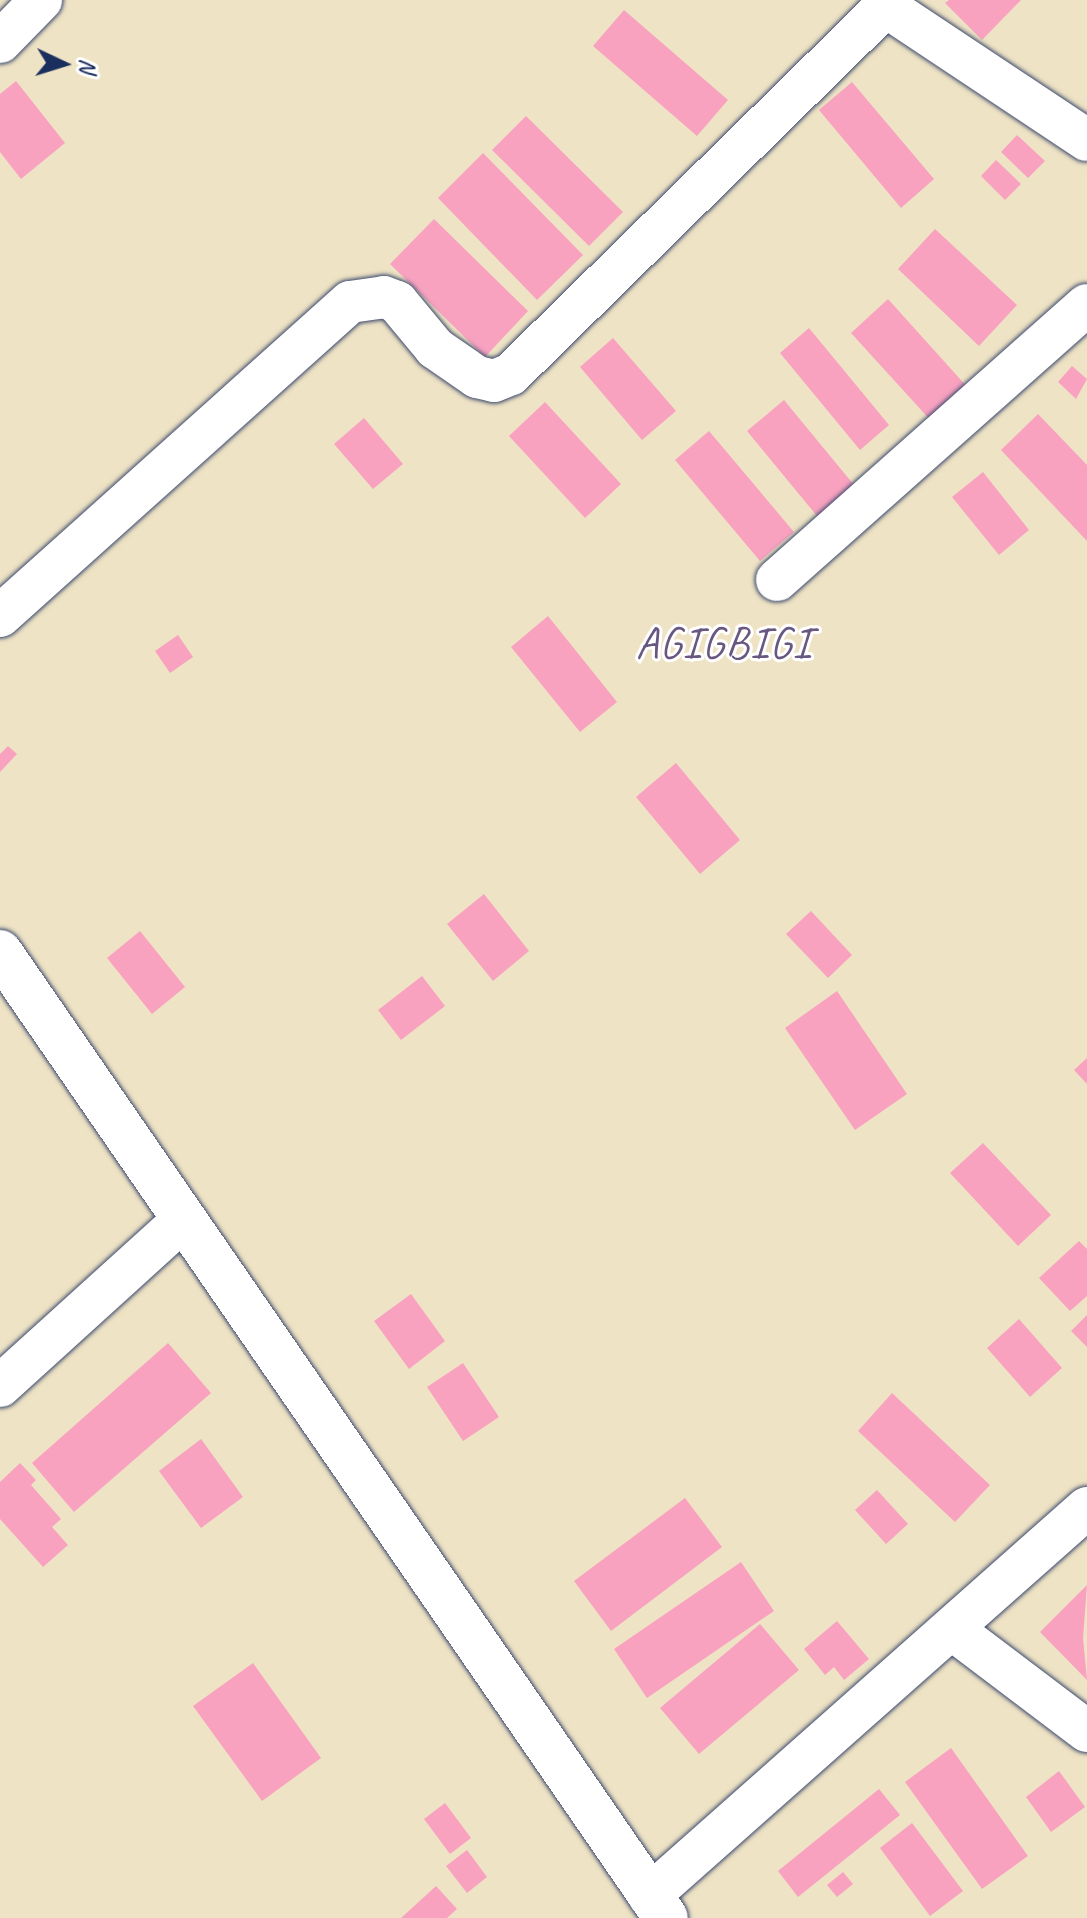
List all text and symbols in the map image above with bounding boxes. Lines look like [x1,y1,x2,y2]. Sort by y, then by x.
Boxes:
north arrow [24,24,104,104]
text: N [74,58,102,73]
district label: AGIGBIGI [635,617,813,669]

